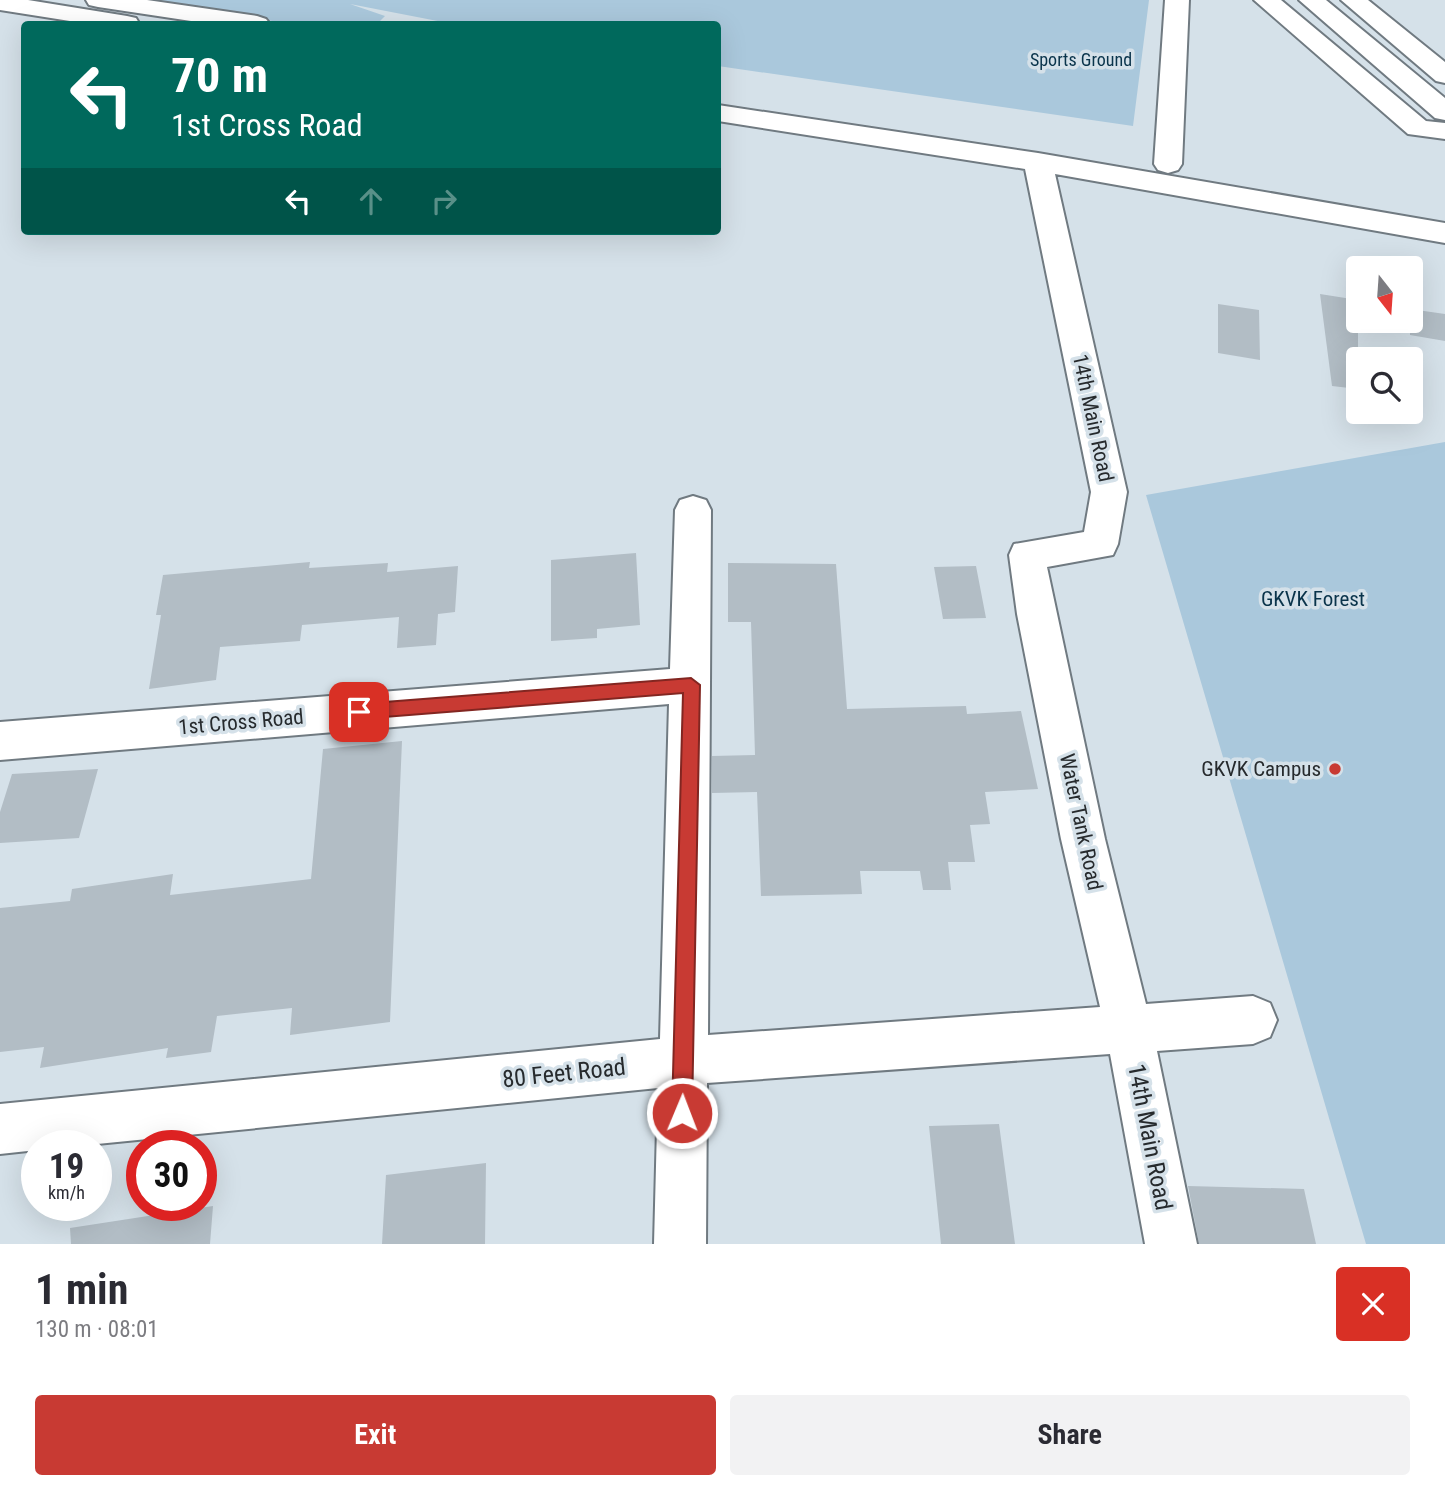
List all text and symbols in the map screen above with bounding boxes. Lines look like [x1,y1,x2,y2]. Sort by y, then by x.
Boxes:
text: 70 m [171,47,268,104]
icon: left [56,49,147,140]
park label: Sports Ground [1030,49,1132,70]
text: 1st Cross Road [171,106,363,144]
icon: left [279,182,317,220]
icon: ahead [352,182,390,220]
icon: right [425,182,463,220]
north arrow [1346,256,1423,332]
map controls [1346,256,1423,424]
button: search [1346,347,1423,424]
street label: 14th Main Road [1068,352,1118,484]
park label: GKVK Forest [1261,587,1365,611]
pin [329,682,389,742]
icon: arrive [340,693,378,731]
street label: 1st Cross Road [177,705,305,739]
street label: Water Tank Road [1055,752,1107,892]
place label: GKVK Campus [1201,757,1321,781]
marker: GKVK Campus [1327,761,1343,777]
street label: 80 Feet Road [501,1053,627,1093]
street label: 14th Main Road [1122,1062,1178,1212]
position arrow [645,1076,719,1150]
speed limit sign: 30 [126,1130,217,1221]
text: 19 [49,1146,84,1187]
text: km/h [48,1182,85,1203]
text: 1 min [35,1265,128,1314]
button: close [1336,1267,1410,1341]
text: 130 m · 08:01 [35,1316,159,1343]
button: Exit [35,1395,716,1475]
button: Share [730,1395,1410,1475]

